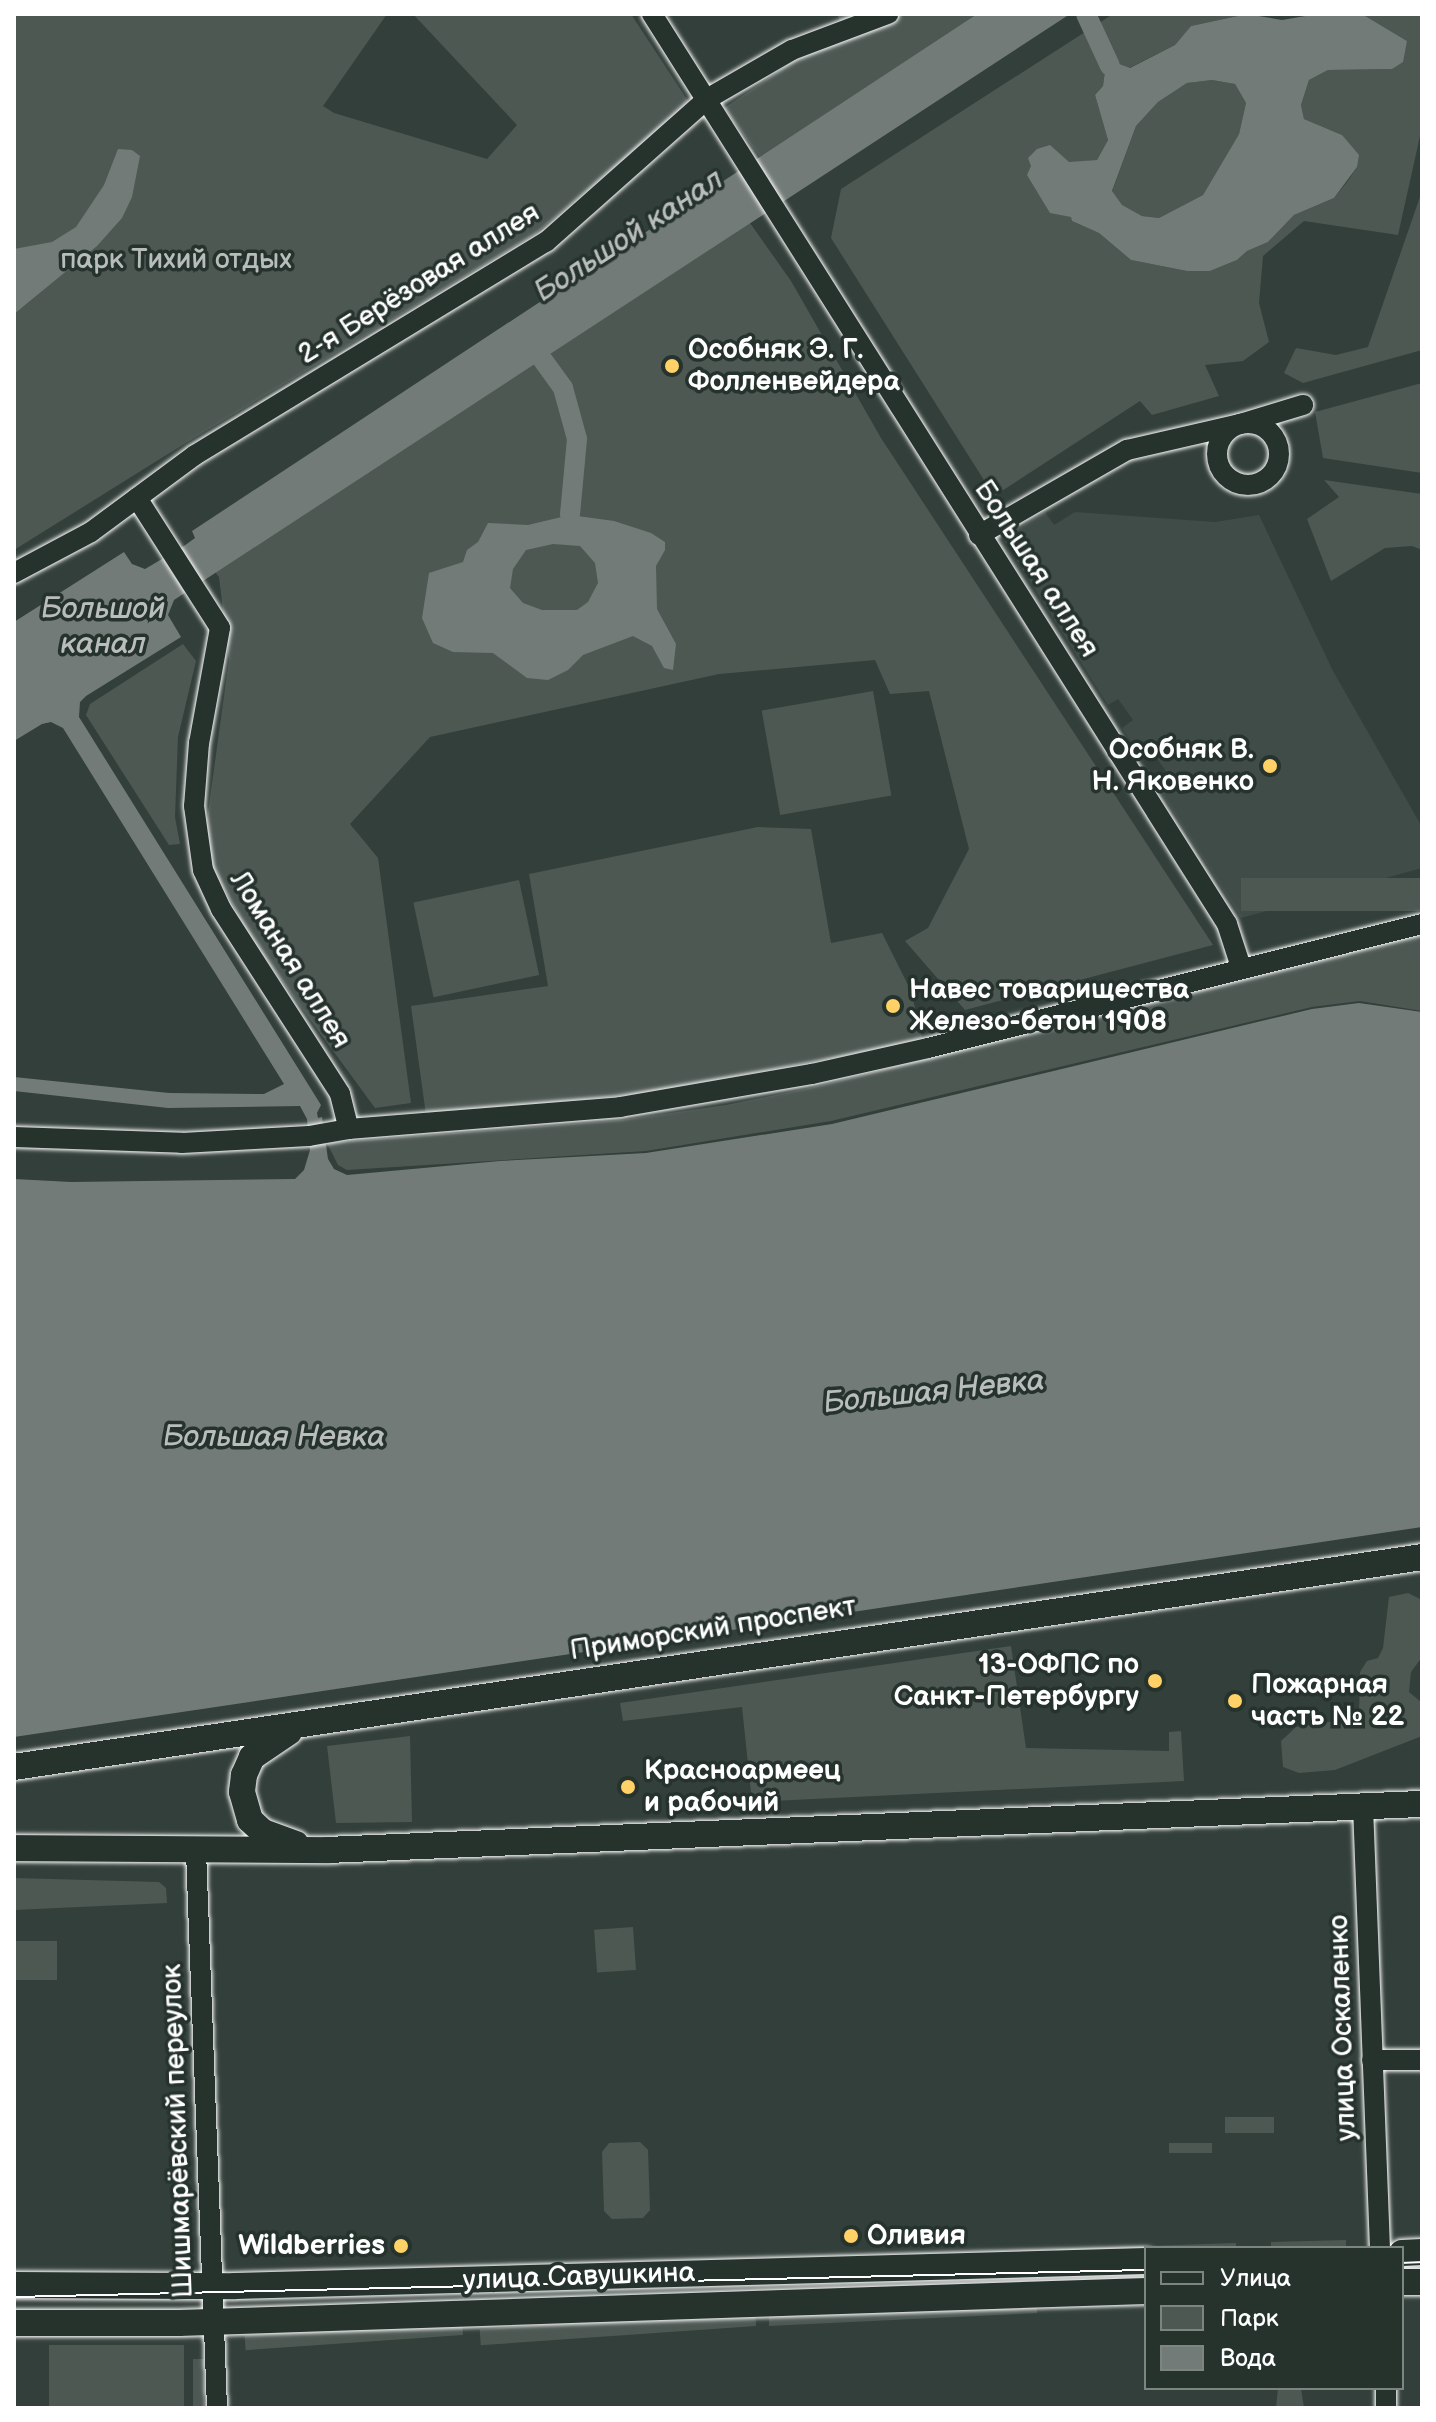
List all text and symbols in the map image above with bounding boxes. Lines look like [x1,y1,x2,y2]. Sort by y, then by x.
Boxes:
water label: Большой канал [528,162,730,310]
street label: 2-я Берёзовая аллея [292,196,546,372]
park label: парк Тихий отдых [60,243,292,277]
place label: Особняк Э. Г. Фолленвейдера [688,333,900,399]
marker: Особняк Э. Г. Фолленвейдера [663,357,681,375]
street label: Большая аллея [966,474,1106,664]
water label: Большой канал [41,591,165,662]
place label: Особняк В. Н. Яковенко [1092,733,1254,799]
marker: Особняк В. Н. Яковенко [1261,757,1279,775]
street label: Ломаная аллея [222,865,358,1055]
place label: Навес товарищества Железо-бетон 1908 [909,973,1189,1039]
marker: Навес товарищества Железо-бетон 1908 [884,997,902,1015]
water label: Большая Невка [822,1362,1046,1422]
water label: Большая Невка [163,1419,385,1455]
street label: Приморский проспект [568,1590,858,1668]
place label: 13-ОФПС по Санкт-Петербургу [894,1648,1139,1714]
place label: Пожарная часть № 22 [1251,1668,1404,1734]
marker: 13-ОФПС по Санкт-Петербургу [1146,1672,1164,1690]
marker: Пожарная часть № 22 [1226,1692,1244,1710]
place label: Красноармеец и рабочий [644,1754,841,1820]
marker: Красноармеец и рабочий [619,1778,637,1796]
street label: улица Оскаленко [1322,1914,1364,2142]
street label: Шишмарёвский переулок [155,1963,201,2299]
place label: Оливия [867,2219,966,2253]
marker: Оливия [842,2227,860,2245]
place label: Wildberries [238,2229,385,2263]
marker: Wildberries [392,2237,410,2255]
legend [1144,2246,1404,2390]
street label: улица Савушкина [462,2256,696,2298]
text: Улица [1220,2264,1291,2293]
text: Парк [1220,2304,1278,2333]
text: Вода [1220,2344,1276,2373]

